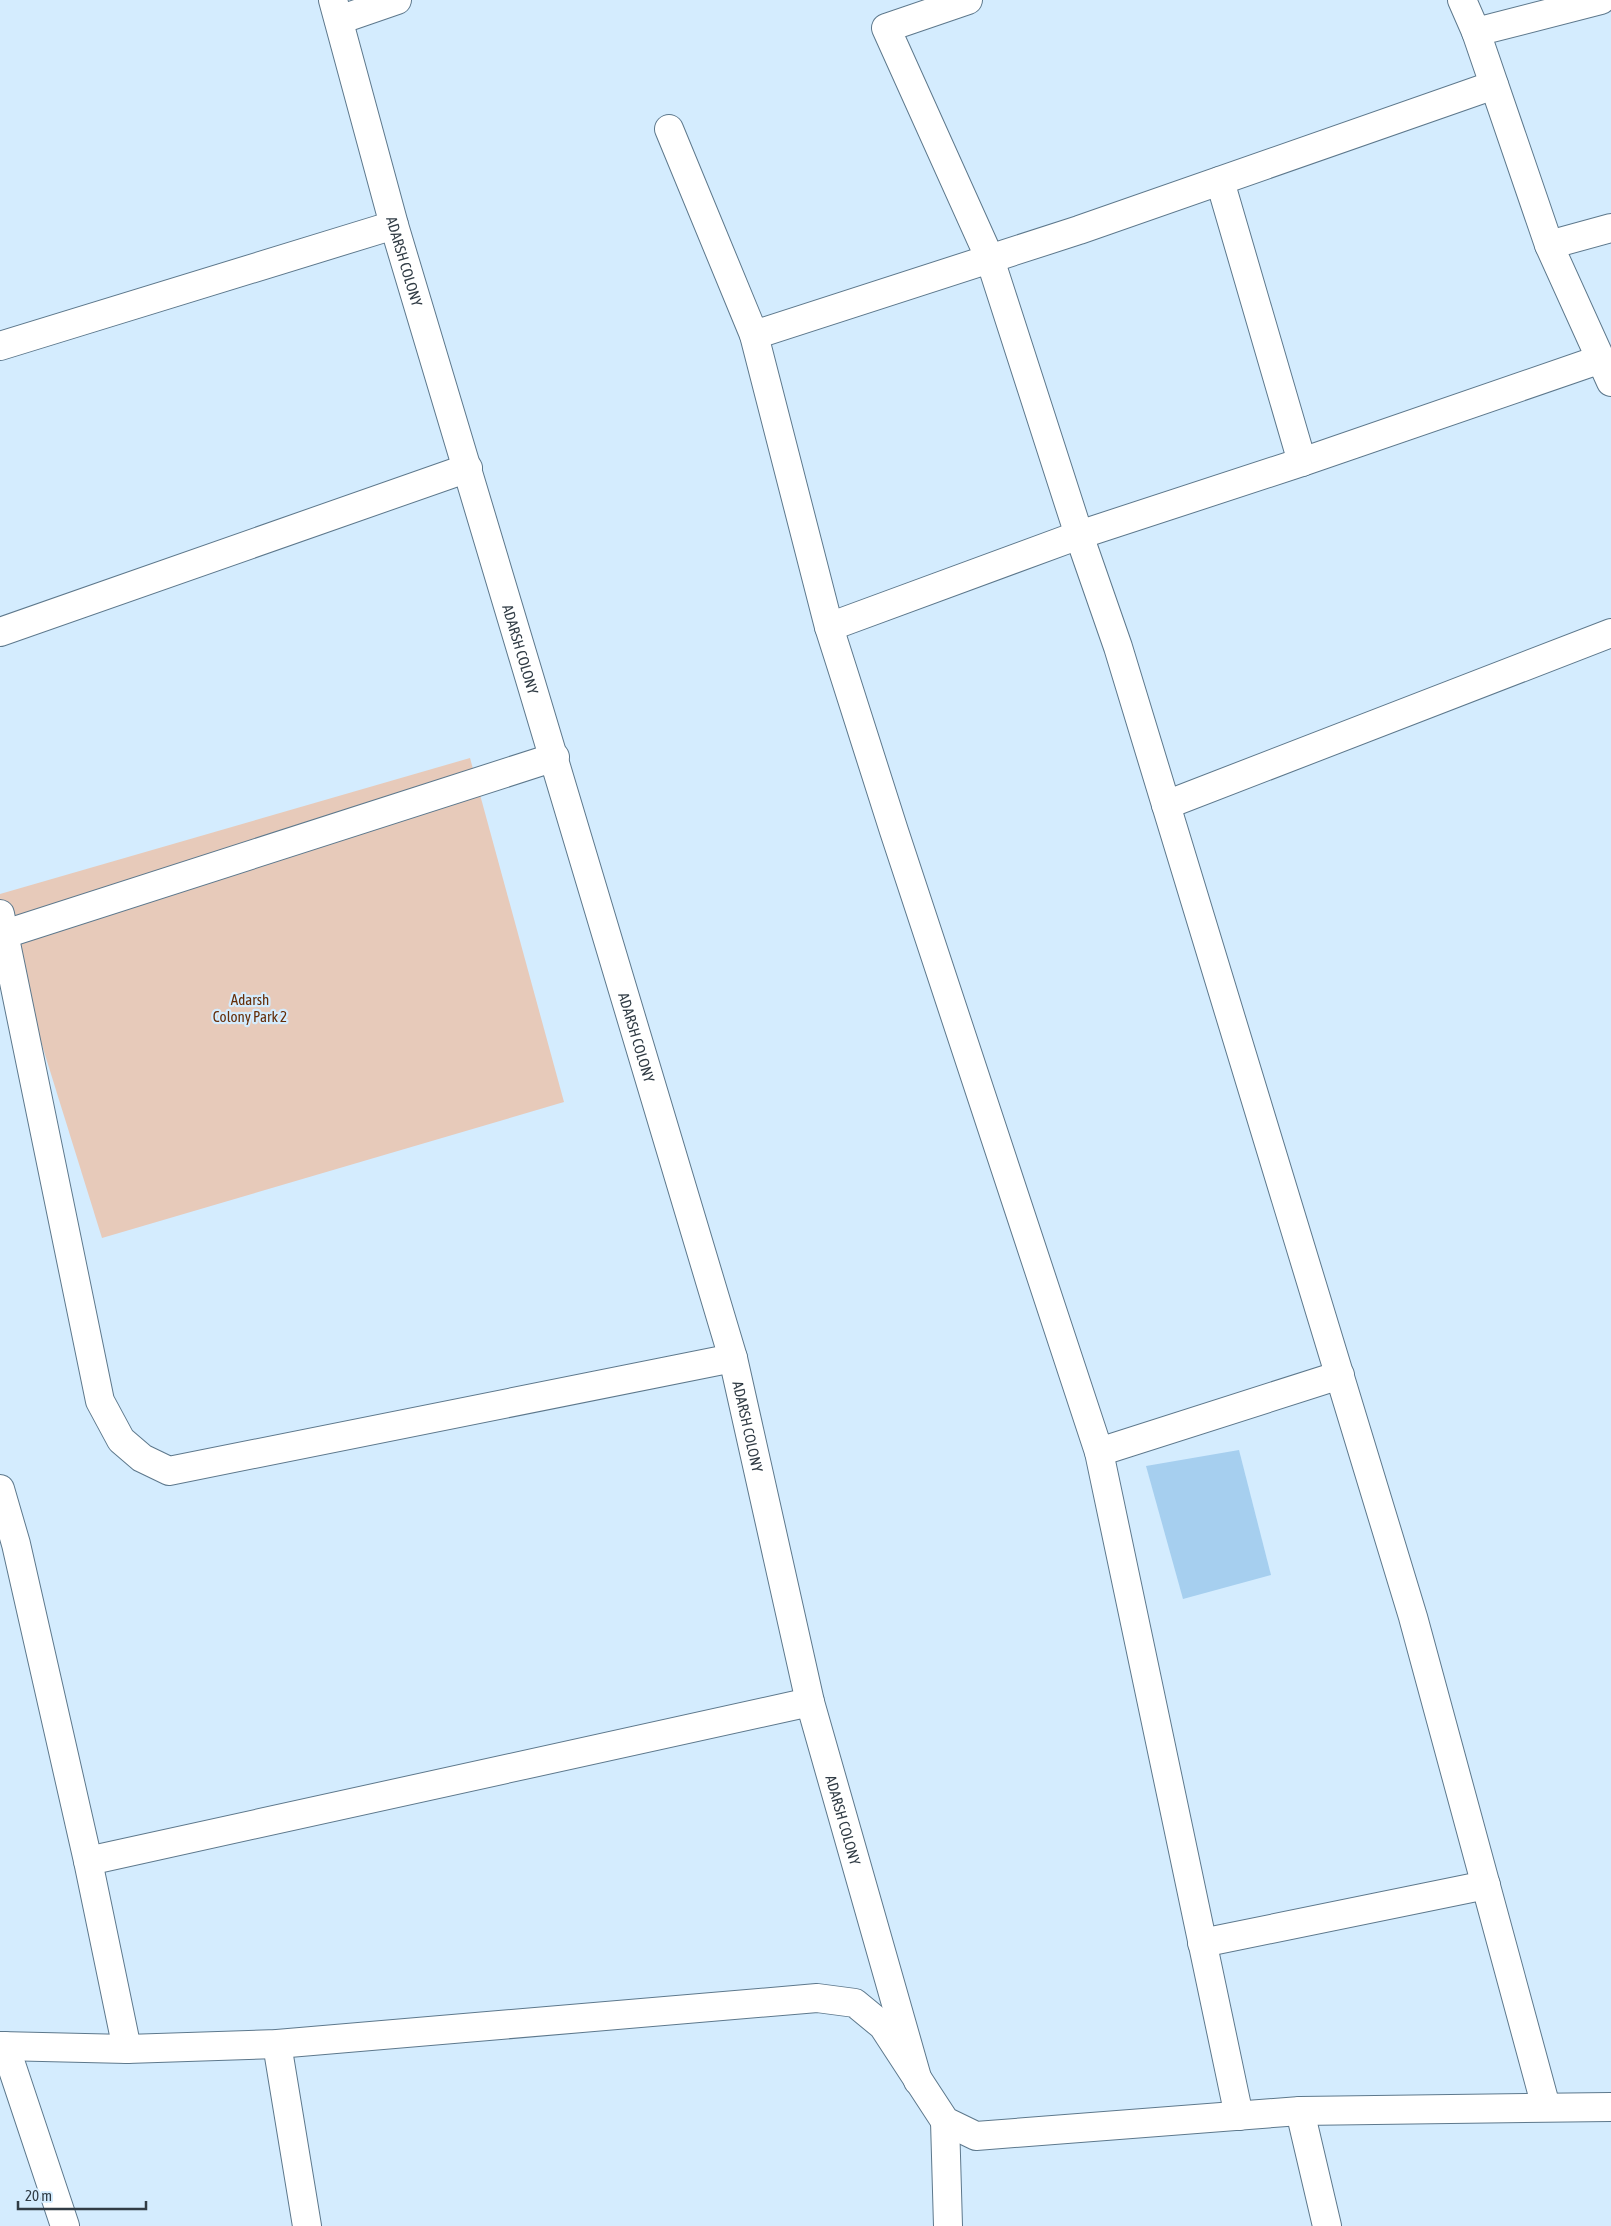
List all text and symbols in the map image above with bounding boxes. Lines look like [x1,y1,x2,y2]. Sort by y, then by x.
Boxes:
street label: ADARSH COLONY [384,215,426,308]
street label: ADARSH COLONY [500,602,542,696]
street label: ADARSH COLONY [616,990,659,1084]
park label: Adarsh Colony Park 2 [213,991,287,1025]
street label: ADARSH COLONY [730,1379,767,1474]
street label: ADARSH COLONY [823,1773,865,1867]
scale bar [18,2178,145,2210]
text: 20 m [25,2187,52,2204]

